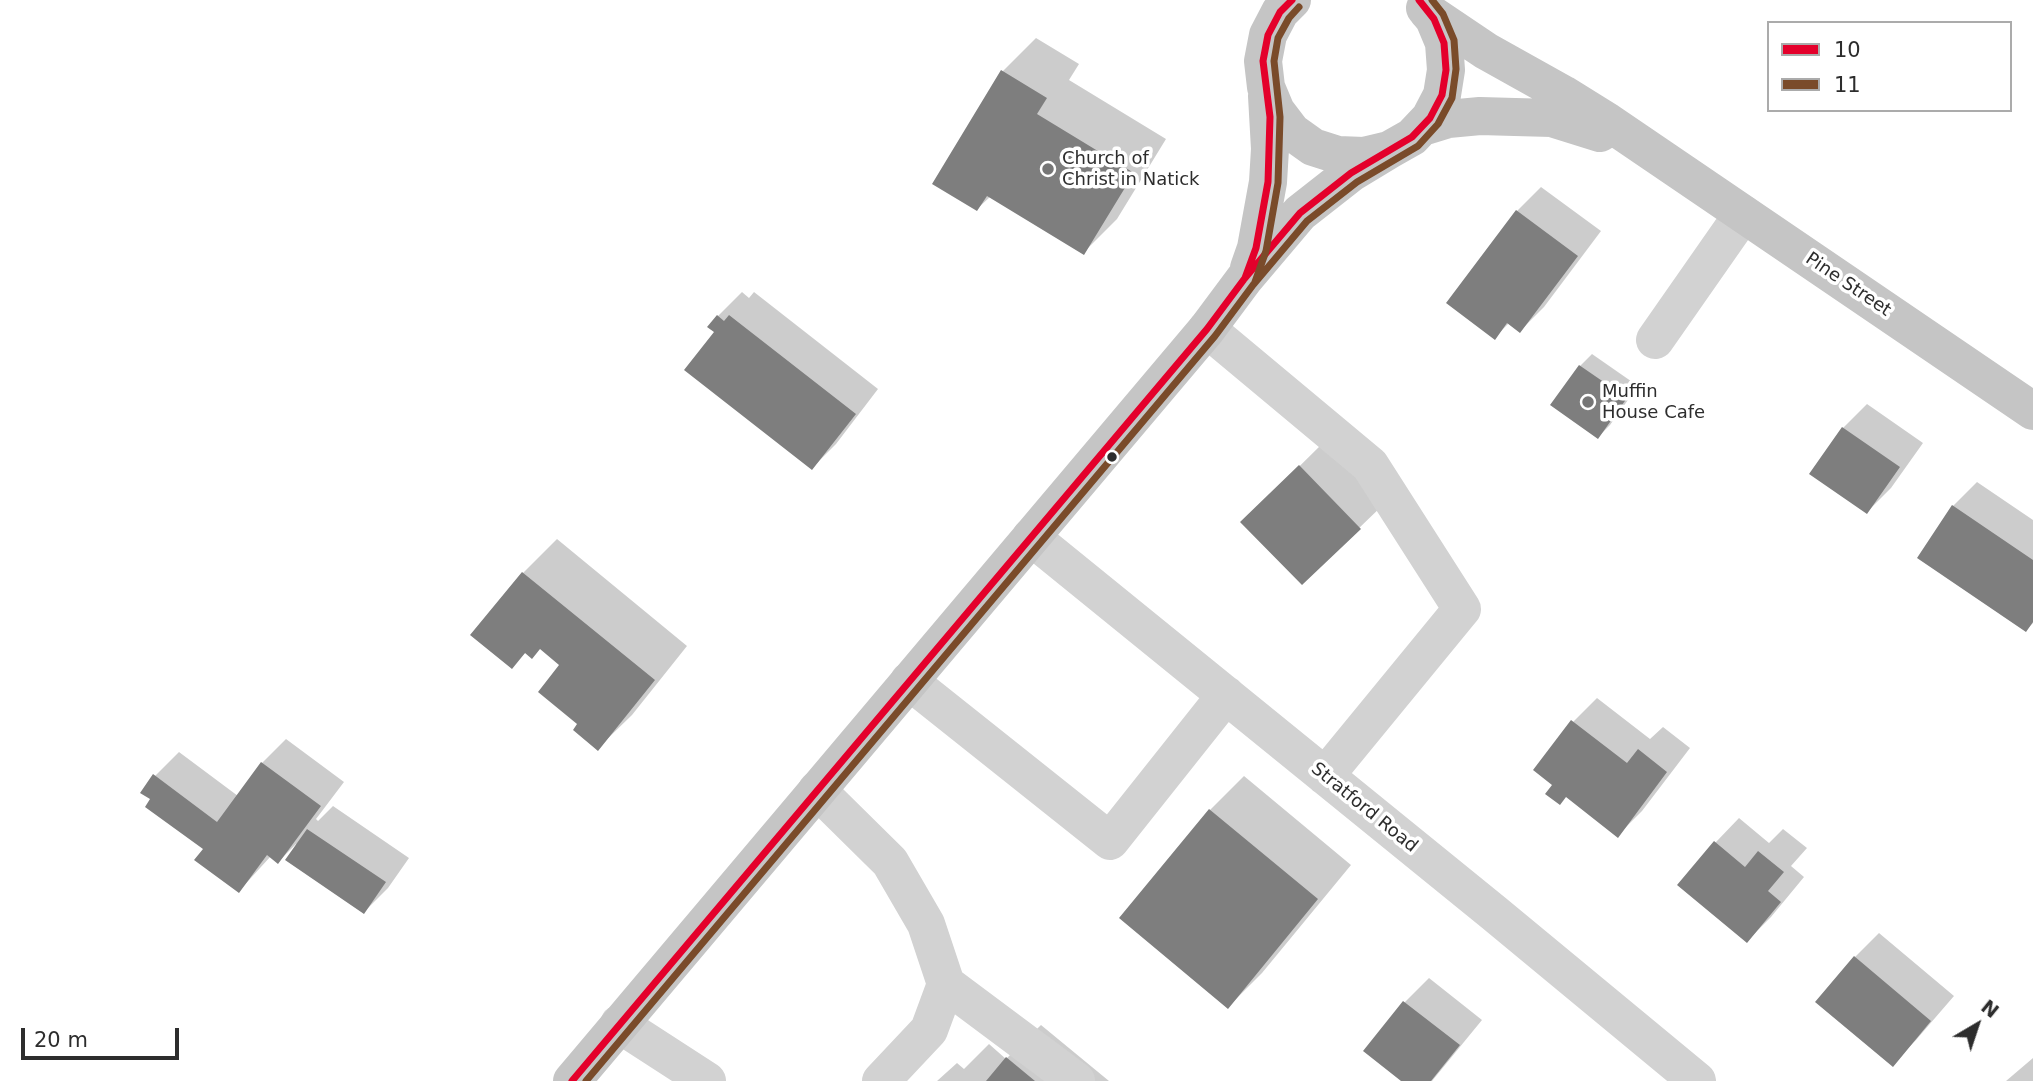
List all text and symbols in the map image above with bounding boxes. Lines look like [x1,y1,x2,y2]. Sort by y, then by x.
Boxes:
legend [1767,21,2012,112]
text: 10 [1834,38,1861,62]
text: 11 [1834,73,1861,97]
place label: Church of Christ in Natick [1062,148,1200,190]
marker: Church of Christ in Natick [1040,161,1056,177]
street label: Pine Street [1801,249,1895,321]
place label: Muffin House Cafe [1602,381,1705,424]
marker: Muffin House Cafe [1580,394,1596,410]
unlabelled marker [1105,450,1119,464]
street label: Stratford Road [1306,758,1422,858]
north arrow [1942,990,2012,1060]
text: N [1977,995,2003,1022]
scale bar [24,1014,182,1058]
text: 20 m [34,1028,88,1052]

